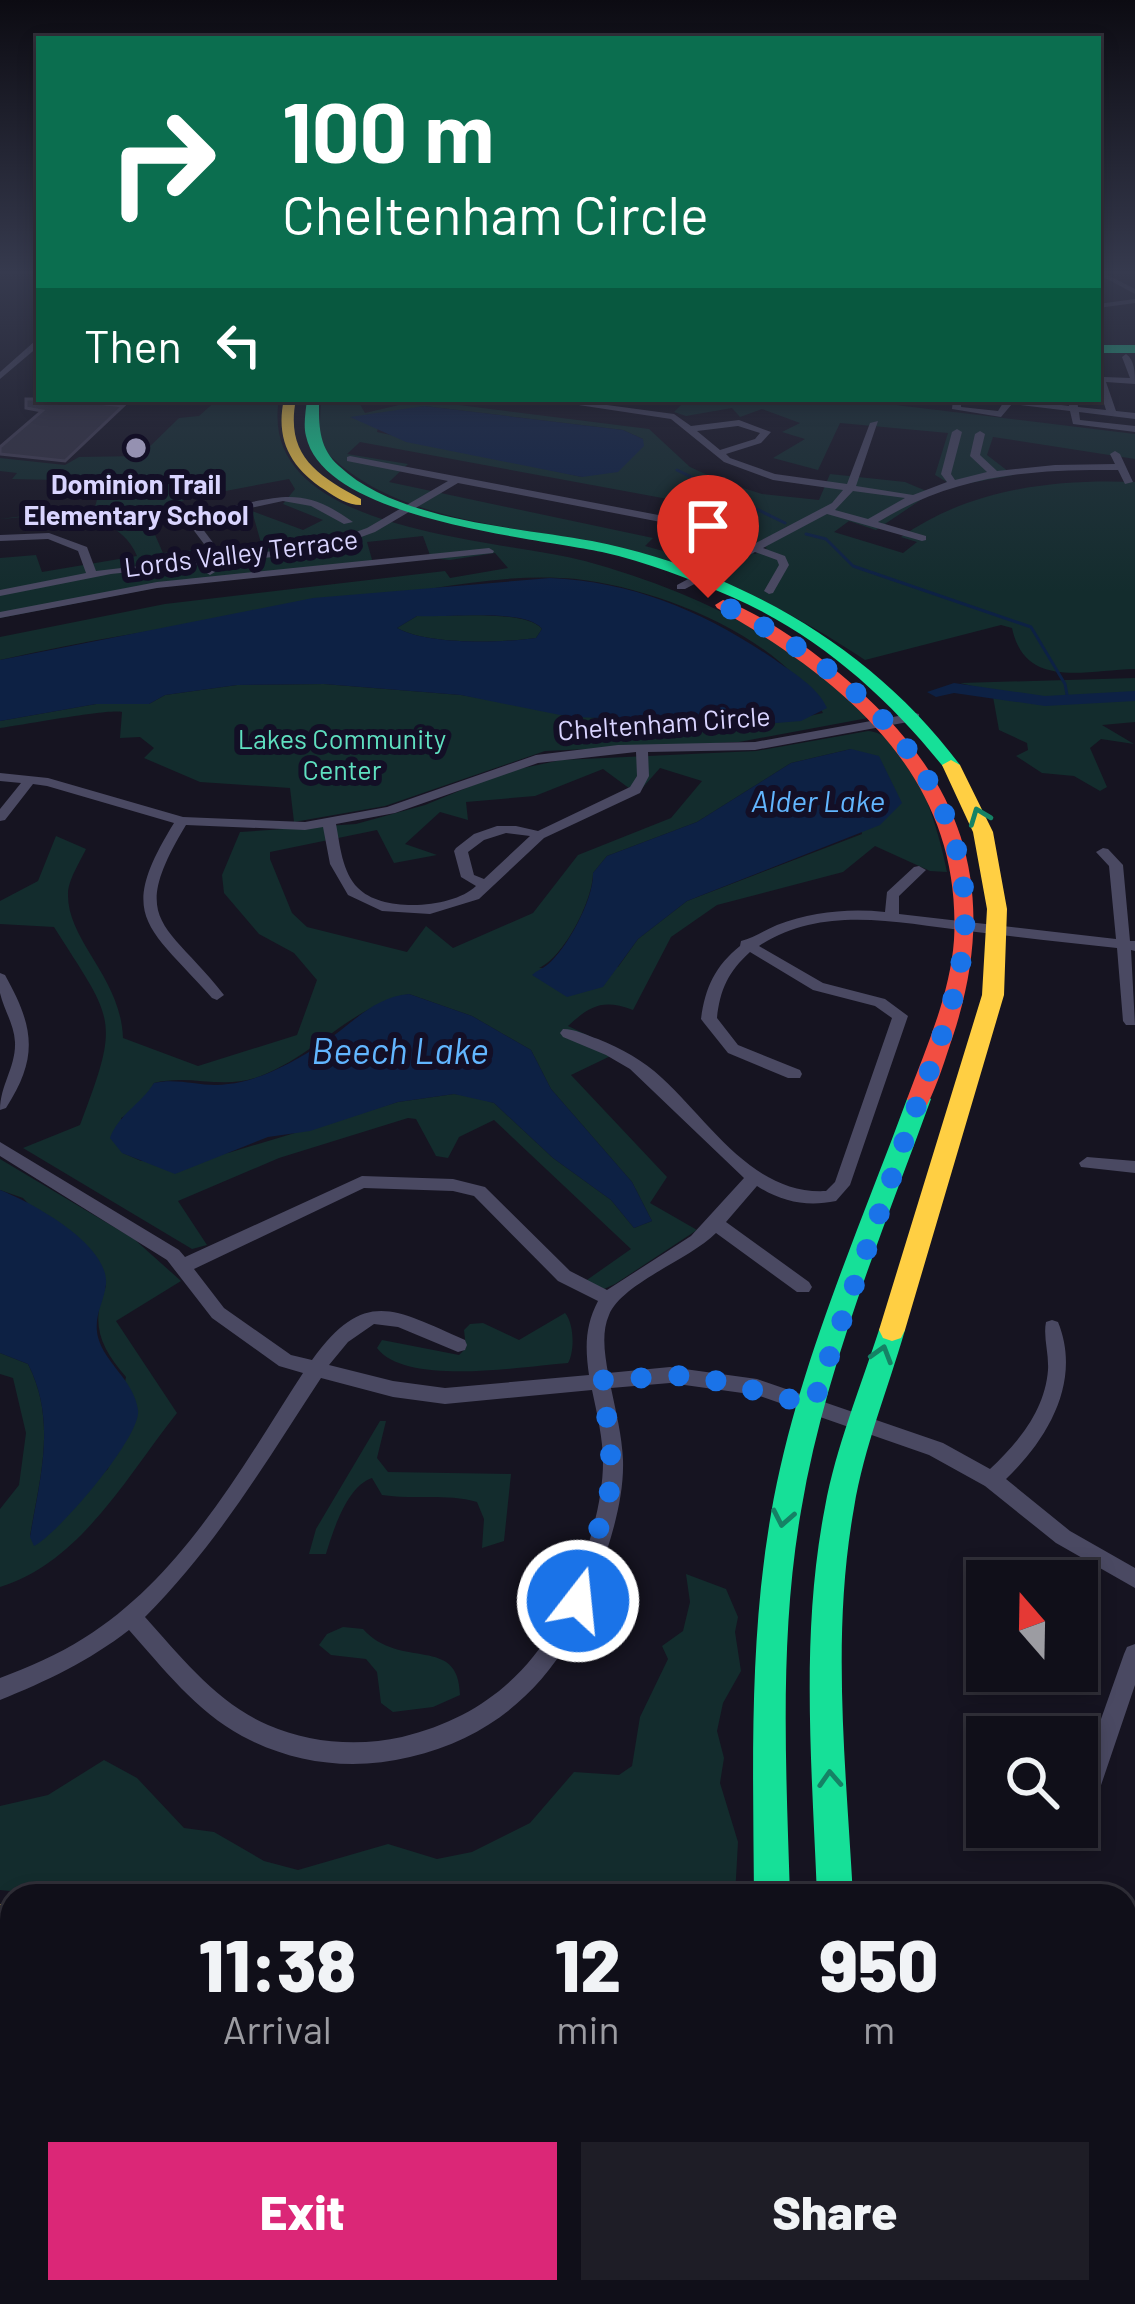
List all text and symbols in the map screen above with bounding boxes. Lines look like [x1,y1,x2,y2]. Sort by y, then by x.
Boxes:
text: 100 m [282,79,494,180]
icon: right [84,84,240,240]
text: Cheltenham Circle [282,181,709,246]
icon: left [206,312,272,378]
text: Then [84,318,182,372]
marker: Dominion Trail Elementary School [123,435,149,461]
place label: Dominion Trail Elementary School [23,467,249,530]
pin [657,475,759,598]
icon: arrive [675,493,741,559]
street label: Lords Valley Terrace [122,522,360,582]
street label: Cheltenham Circle [556,699,772,745]
park label: Lakes Community Center [238,722,446,785]
water label: Alder Lake [751,782,885,818]
one-way arrow [969,807,994,828]
water label: Beech Lake [311,1028,489,1071]
one-way arrow [868,1344,893,1365]
one-way arrow [772,1508,797,1528]
position arrow [515,1538,641,1664]
north arrow [966,1560,1098,1692]
map controls [966,1560,1098,1848]
button: search [966,1716,1098,1848]
one-way arrow [817,1769,843,1788]
text: 11:38 [198,1920,356,2006]
text: 12 [555,1920,621,2006]
text: 950 [820,1920,938,2006]
text: Arrival [223,2005,332,2052]
text: min [556,2005,619,2052]
text: m [863,2005,895,2052]
button: Exit [48,2142,557,2280]
button: Share [581,2142,1089,2280]

